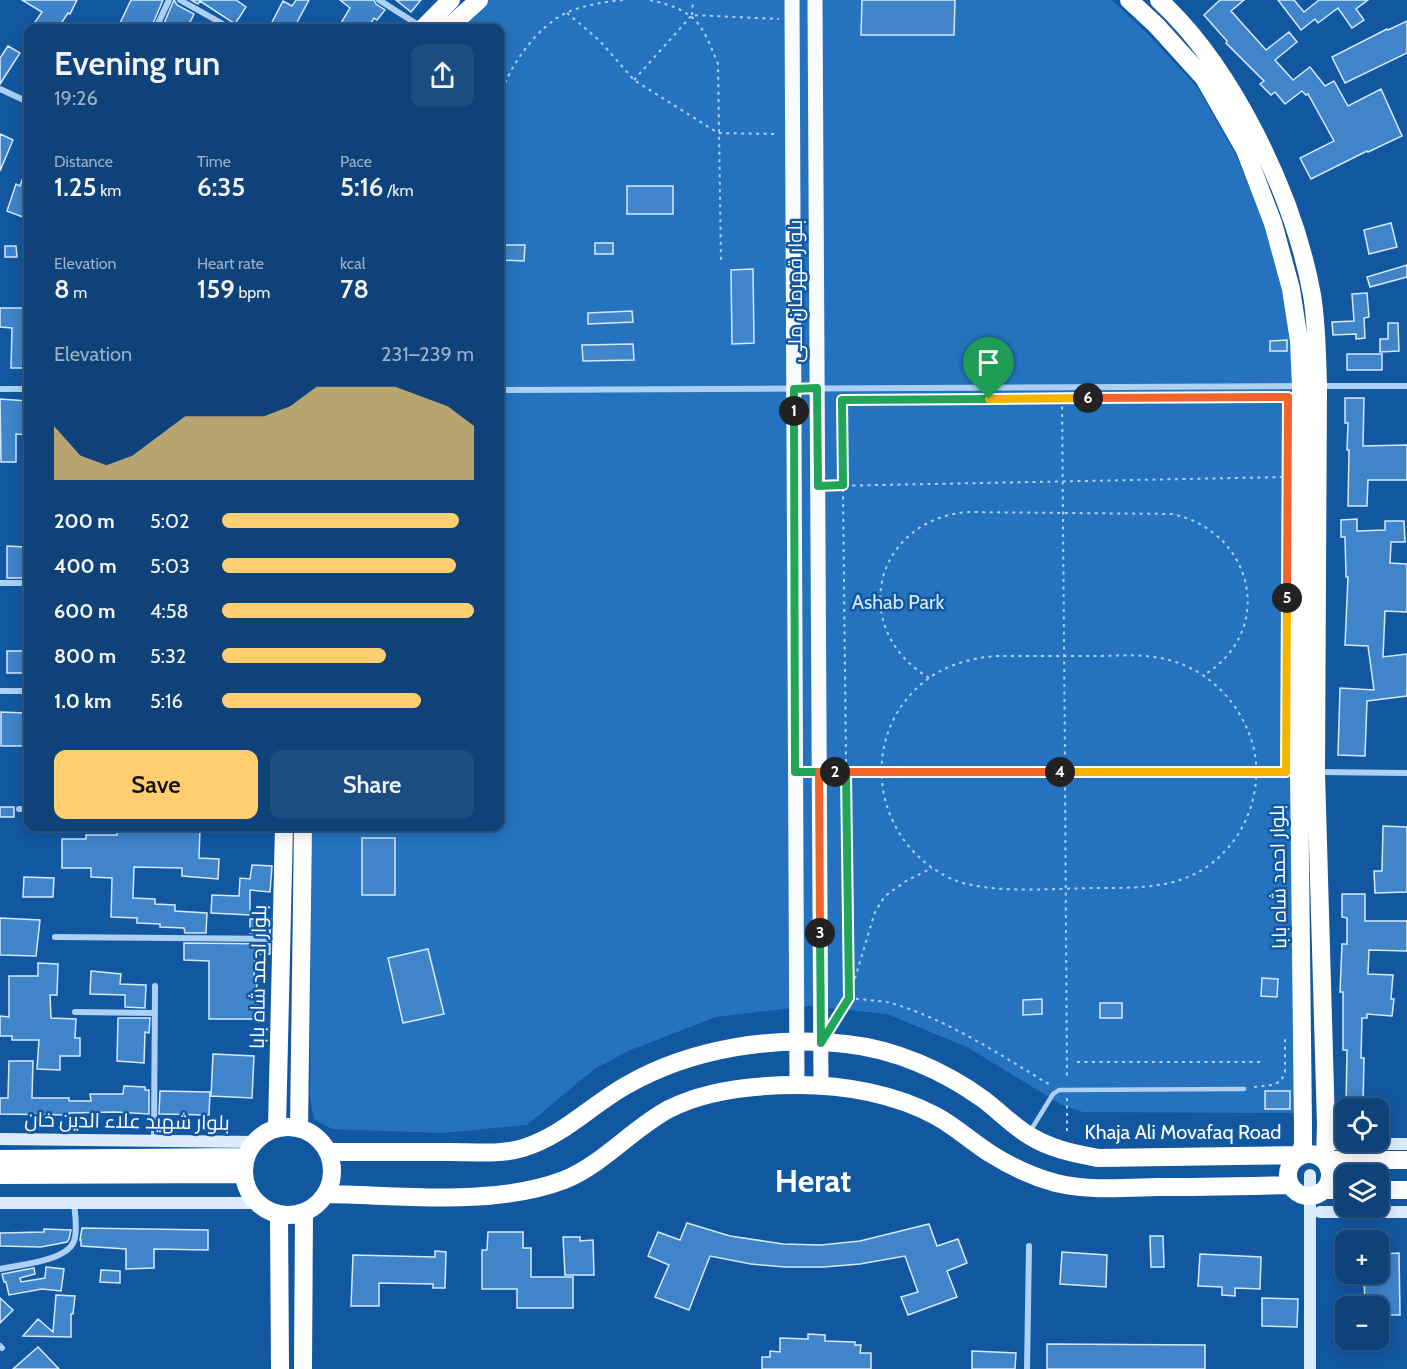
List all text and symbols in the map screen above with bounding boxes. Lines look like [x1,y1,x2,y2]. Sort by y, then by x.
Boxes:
text: Evening run [54,43,220,83]
button: share [411,44,474,107]
text: 19:26 [54,86,98,110]
text: Distance [54,152,113,171]
text: Time [197,152,231,171]
text: Pace [340,152,372,171]
text: 1.25 [54,171,97,203]
text: 6:35 [197,171,245,203]
text: 5:16 [340,171,384,203]
text: km [97,181,121,200]
text: /km [384,181,413,200]
street label: بلوار قهرمان ملی [783,220,808,362]
text: Elevation [54,254,117,273]
text: Heart rate [197,254,264,273]
text: kcal [340,254,366,273]
text: 8 [54,273,70,305]
text: 159 [197,273,235,305]
text: 78 [340,273,369,305]
text: m [70,283,87,302]
text: bpm [235,283,270,302]
pin [963,337,1014,399]
text: Elevation [54,342,132,366]
text: 231–239 m [381,342,474,366]
icon: arrive [972,346,1005,379]
pin: 6 [1073,383,1103,413]
text: 6 [1084,388,1093,407]
pin: 1 [779,396,809,426]
text: 1 [791,401,797,420]
text: 200 m [54,509,115,533]
text: 5:02 [150,509,189,533]
text: 400 m [54,554,117,578]
text: 5:03 [150,554,190,578]
pin: 5 [1272,583,1302,613]
text: 5 [1283,588,1291,607]
park label: Ashab Park [852,590,944,614]
text: 600 m [54,599,115,623]
text: 4:58 [150,599,189,623]
text: 800 m [54,644,116,668]
text: 5:32 [150,644,186,668]
text: 1.0 km [54,689,111,713]
text: 5:16 [150,689,183,713]
button: Save [54,750,258,819]
button: Share [270,750,474,819]
pin: 2 [820,757,850,787]
pin: 4 [1045,757,1075,787]
text: 2 [831,762,839,781]
text: 4 [1055,762,1065,781]
street label: بلوار احمد شاه بابا [1265,805,1291,949]
street label: بلوار احمد شاه بابا [245,905,271,1049]
pin: 3 [805,918,835,948]
text: 3 [816,923,824,942]
map controls [1335,1098,1389,1350]
button: locate [1335,1098,1389,1152]
street label: بلوار شهید علاء الدین خان [24,1107,230,1136]
street label: Khaja Ali Movafaq Road [1085,1120,1281,1144]
district label: Herat [775,1161,851,1200]
button: layers [1335,1164,1389,1218]
button: + [1335,1230,1389,1284]
button: − [1335,1296,1389,1350]

